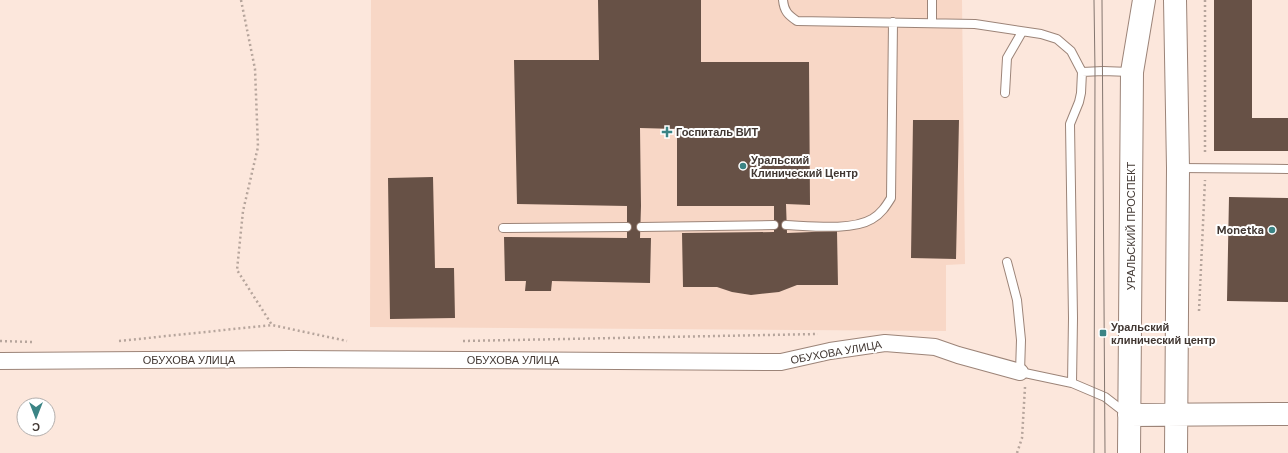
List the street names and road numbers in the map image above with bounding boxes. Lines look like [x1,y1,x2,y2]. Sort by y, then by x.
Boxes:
street label: УРАЛЬСКИЙ ПРОСПЕКТ [1124,162,1138,290]
street label: ОБУХОВА УЛИЦА [789,337,883,367]
street label: ОБУХОВА УЛИЦА [143,353,236,367]
street label: ОБУХОВА УЛИЦА [467,353,560,367]

